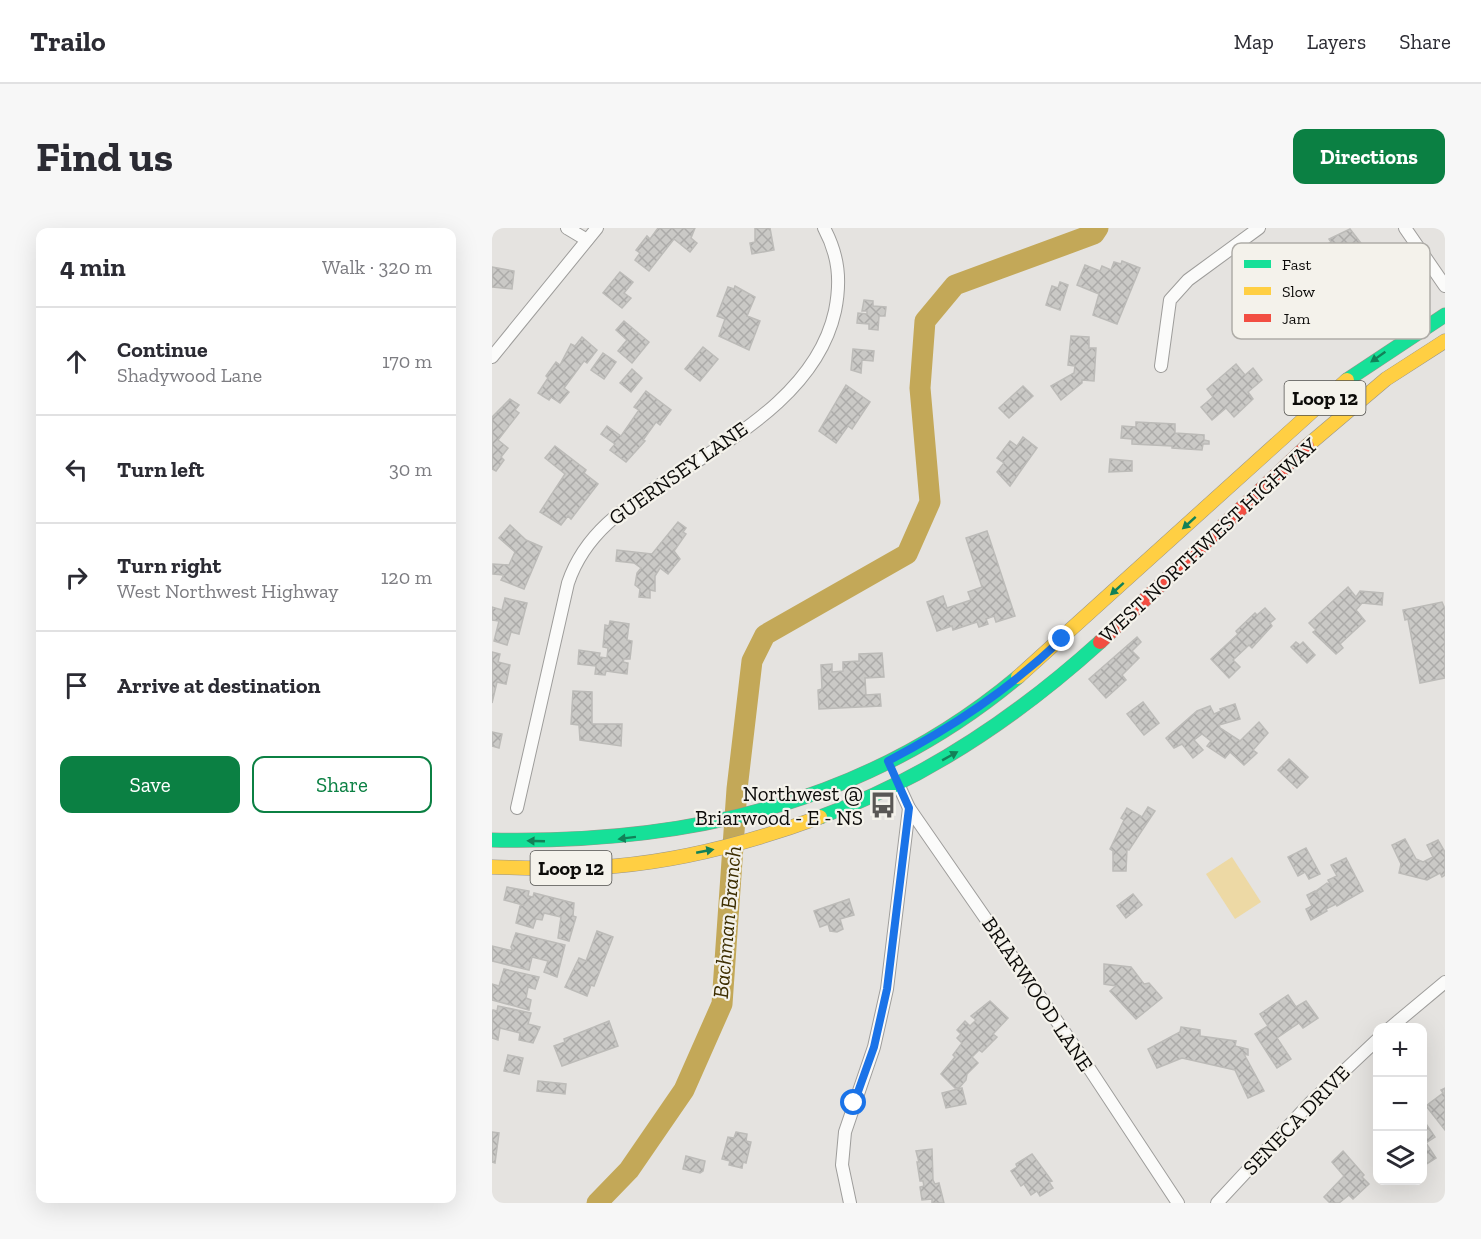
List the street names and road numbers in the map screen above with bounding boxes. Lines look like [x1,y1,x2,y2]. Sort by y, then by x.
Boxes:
road number: Loop 12 [1284,381,1366,415]
street label: GUERNSEY LANE [604,416,752,530]
street label: WEST NORTHWEST HIGHWAY [1094,432,1322,648]
road number: Loop 12 [530,851,611,885]
street label: BRIARWOOD LANE [977,912,1099,1076]
street label: SENECA DRIVE [1237,1060,1355,1180]

